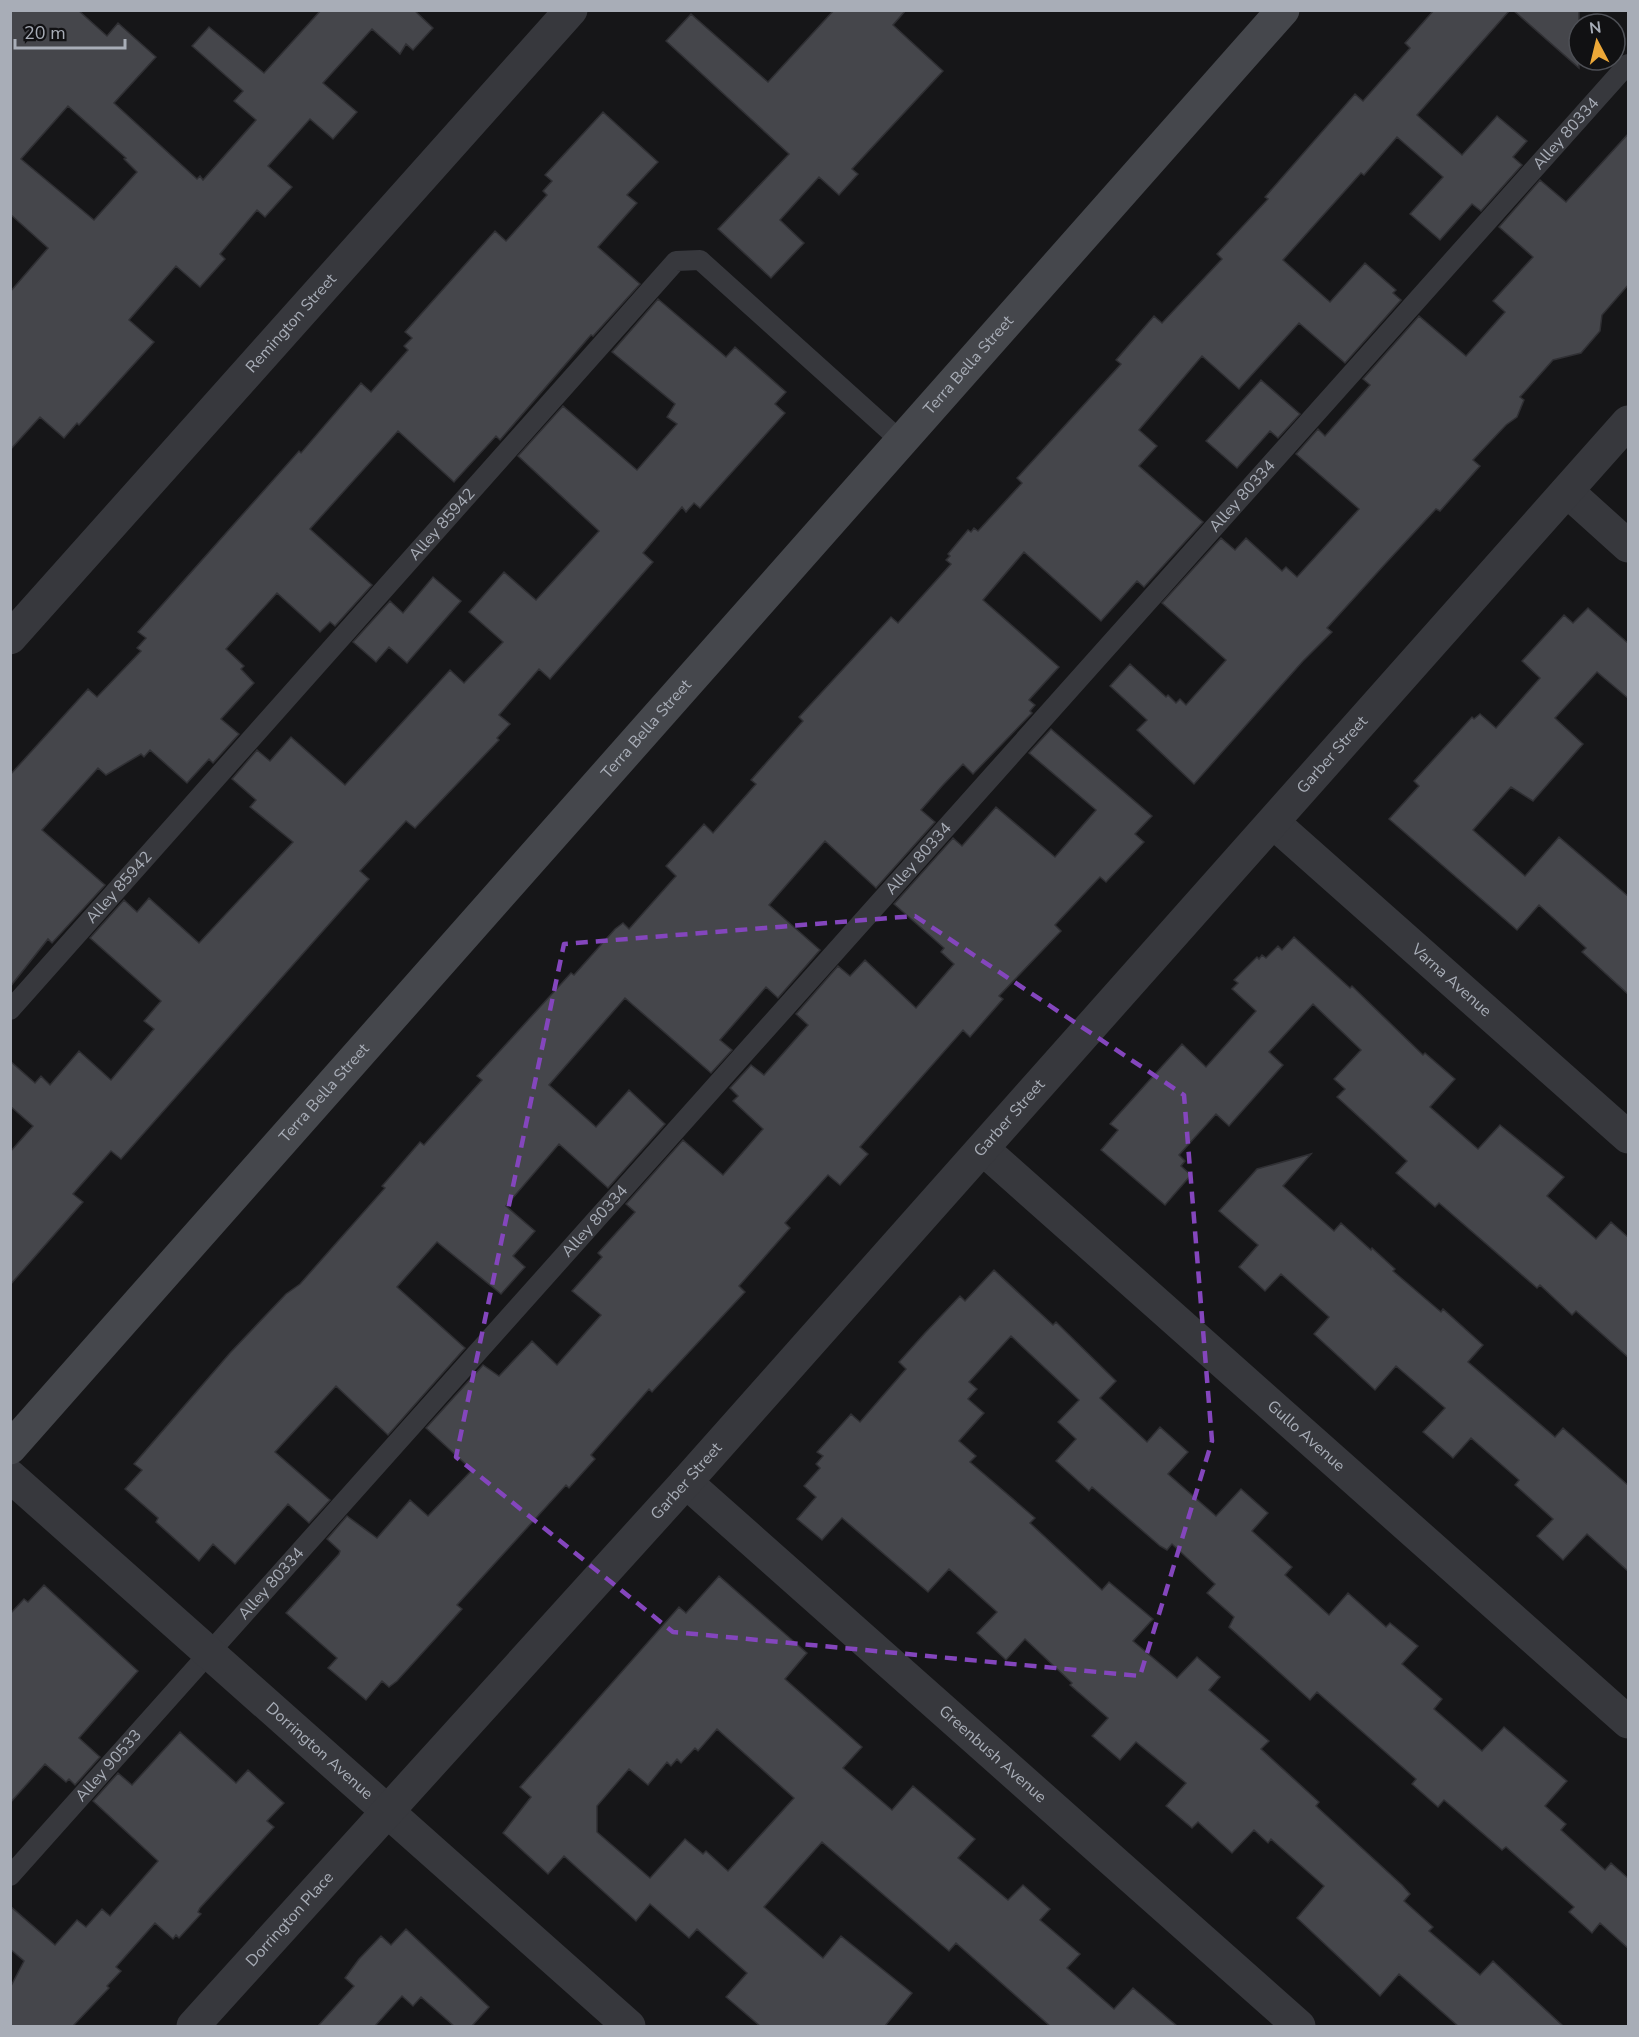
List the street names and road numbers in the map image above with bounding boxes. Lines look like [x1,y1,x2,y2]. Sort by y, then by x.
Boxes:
street label: Alley 80334 [1528,92,1604,174]
street label: Remington Street [241,269,342,378]
street label: Terra Bella Street [918,311,1019,420]
street label: Alley 80334 [1204,455,1281,537]
street label: Alley 85942 [404,483,480,565]
street label: Terra Bella Street [596,674,697,784]
street label: Garber Street [1292,711,1373,798]
street label: Alley 80334 [880,817,957,899]
street label: Alley 85942 [81,847,157,928]
street label: Varna Avenue [1406,938,1496,1022]
street label: Terra Bella Street [274,1038,374,1148]
street label: Garber Street [969,1074,1050,1162]
street label: Alley 80334 [557,1180,633,1262]
street label: Gullo Avenue [1262,1395,1350,1477]
street label: Garber Street [646,1437,727,1525]
street label: Alley 80334 [233,1542,309,1624]
street label: Dorrington Avenue [261,1697,378,1805]
street label: Greenbush Avenue [934,1700,1051,1808]
street label: Alley 90533 [70,1725,147,1806]
street label: Dorrington Place [241,1867,339,1972]

